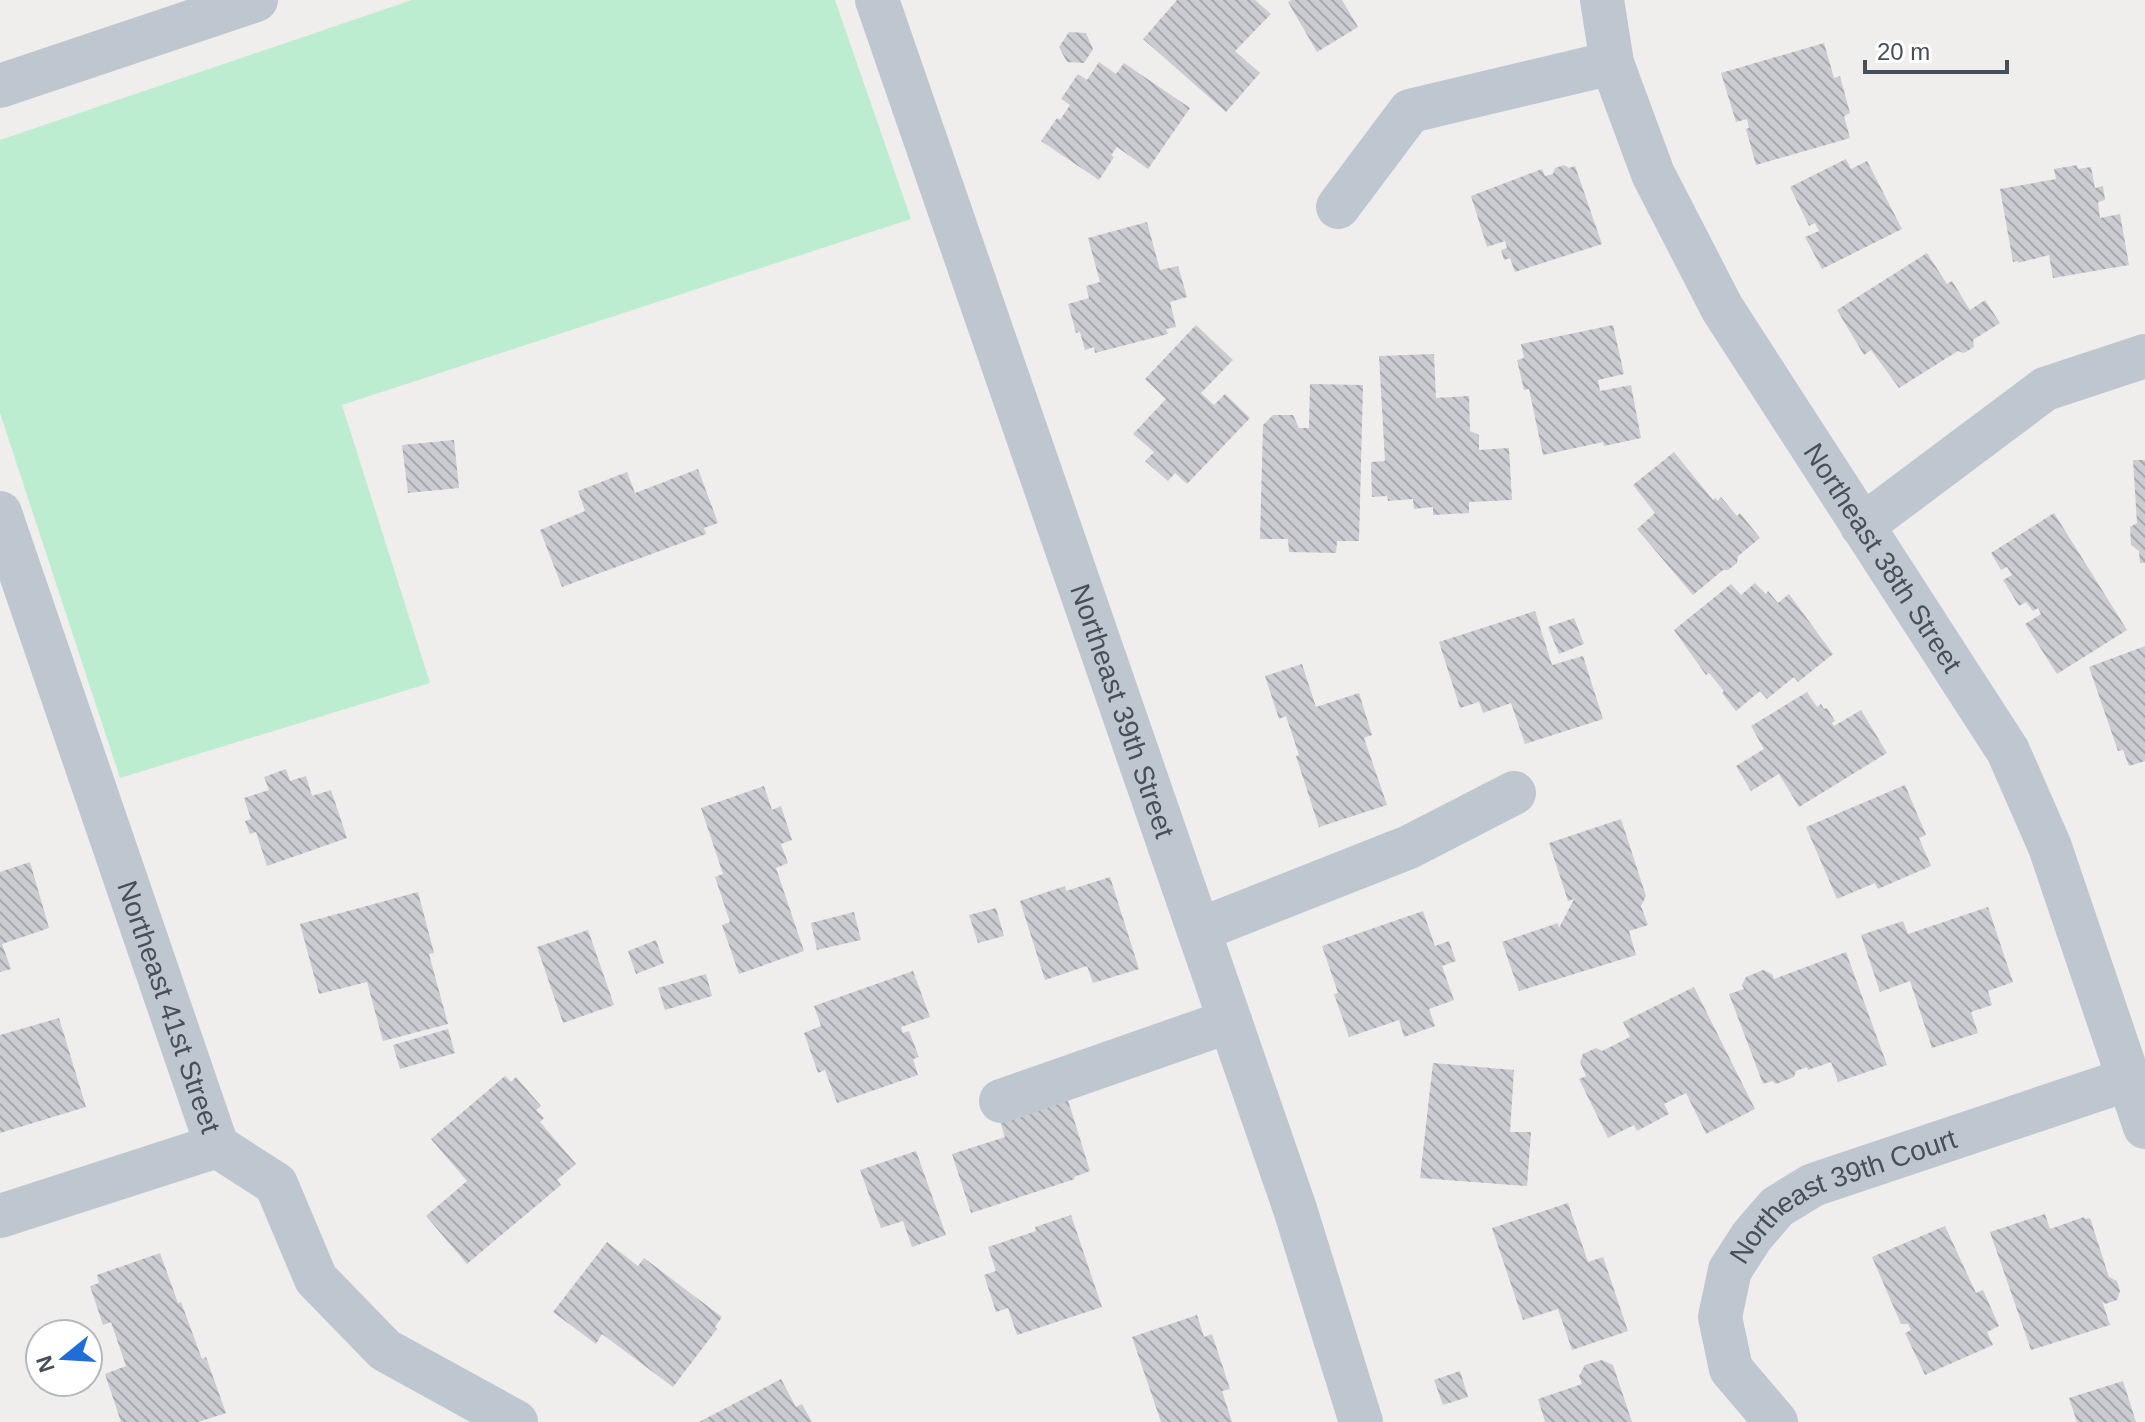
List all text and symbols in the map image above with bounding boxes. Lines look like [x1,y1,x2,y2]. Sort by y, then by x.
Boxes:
scale bar [1865,24,2007,74]
text: 20 m [1877,38,1930,65]
street label: Northeast 38th Street [1798,437,1969,678]
street label: Northeast 39th Street [1065,580,1181,842]
street label: Northeast 41st Street [112,877,227,1137]
street label: Northeast 39th Court [1723,1122,1961,1269]
north arrow [24,1318,104,1398]
text: N [31,1353,60,1375]

